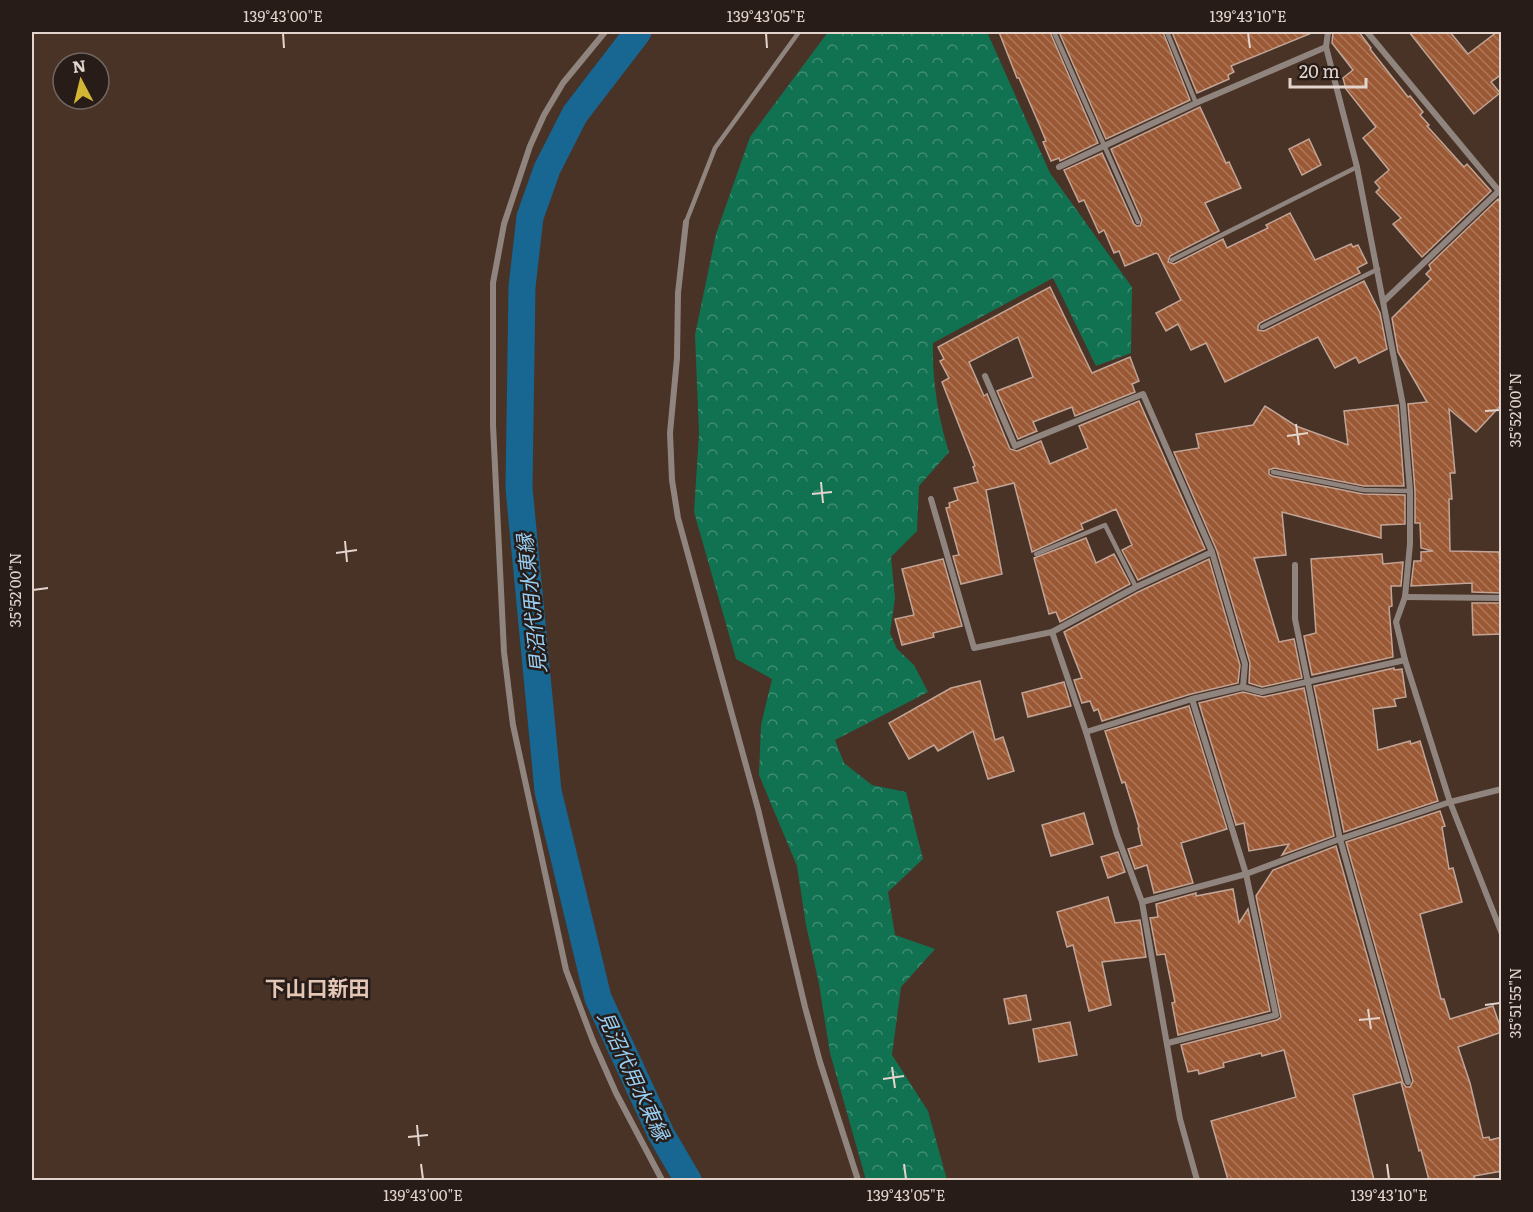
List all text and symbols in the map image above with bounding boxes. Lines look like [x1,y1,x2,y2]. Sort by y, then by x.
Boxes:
text: 139°43'00"E [243,4,323,27]
text: 139°43'05"E [727,4,805,27]
text: 139°43'10"E [1209,4,1287,27]
north arrow [51,51,111,111]
scale bar [1290,51,1366,89]
text: N [71,52,87,78]
text: 20 m [1299,57,1340,84]
text: 35°52'00"N [1503,373,1526,447]
water label: 見沼代用水東縁 [508,531,552,675]
text: 35°52'00"N [3,553,26,627]
text: 35°51'55"N [1503,968,1526,1038]
district label: 下山口新田 [265,971,370,1002]
water label: 見沼代用水東縁 [592,1005,679,1147]
text: 139°43'00"E [383,1183,463,1206]
text: 139°43'05"E [867,1183,945,1206]
text: 139°43'10"E [1350,1183,1428,1206]

